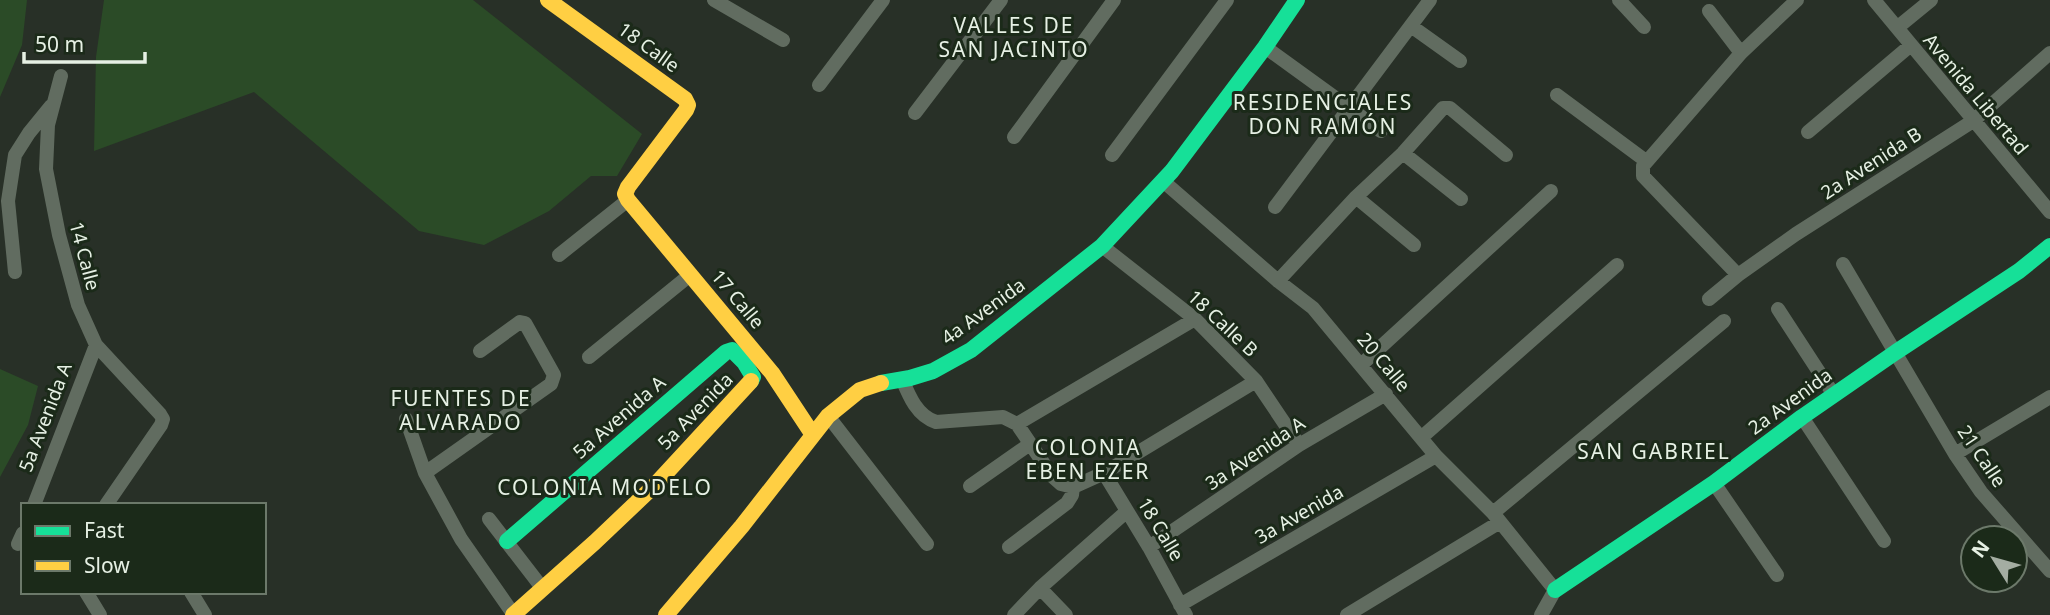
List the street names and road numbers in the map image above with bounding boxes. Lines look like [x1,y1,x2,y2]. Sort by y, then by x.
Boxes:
street label: 18 Calle [613,16,685,78]
street label: Avenida Libertad [1918,28,2034,160]
street label: 2a Avenida B [1816,121,1926,205]
street label: 14 Calle [63,219,107,293]
street label: 17 Calle [706,264,770,334]
street label: 4a Avenida [936,272,1030,350]
street label: 18 Calle B [1182,284,1264,362]
street label: 20 Calle [1352,327,1416,397]
street label: 5a Avenida A [12,358,78,475]
street label: 2a Avenida [1743,362,1837,440]
street label: 5a Avenida [652,367,738,455]
street label: 5a Avenida A [567,369,672,465]
street label: 3a Avenida A [1200,410,1311,496]
street label: 21 Calle [1952,420,2012,492]
street label: 3a Avenida [1250,478,1348,550]
street label: 18 Calle [1132,492,1190,566]

